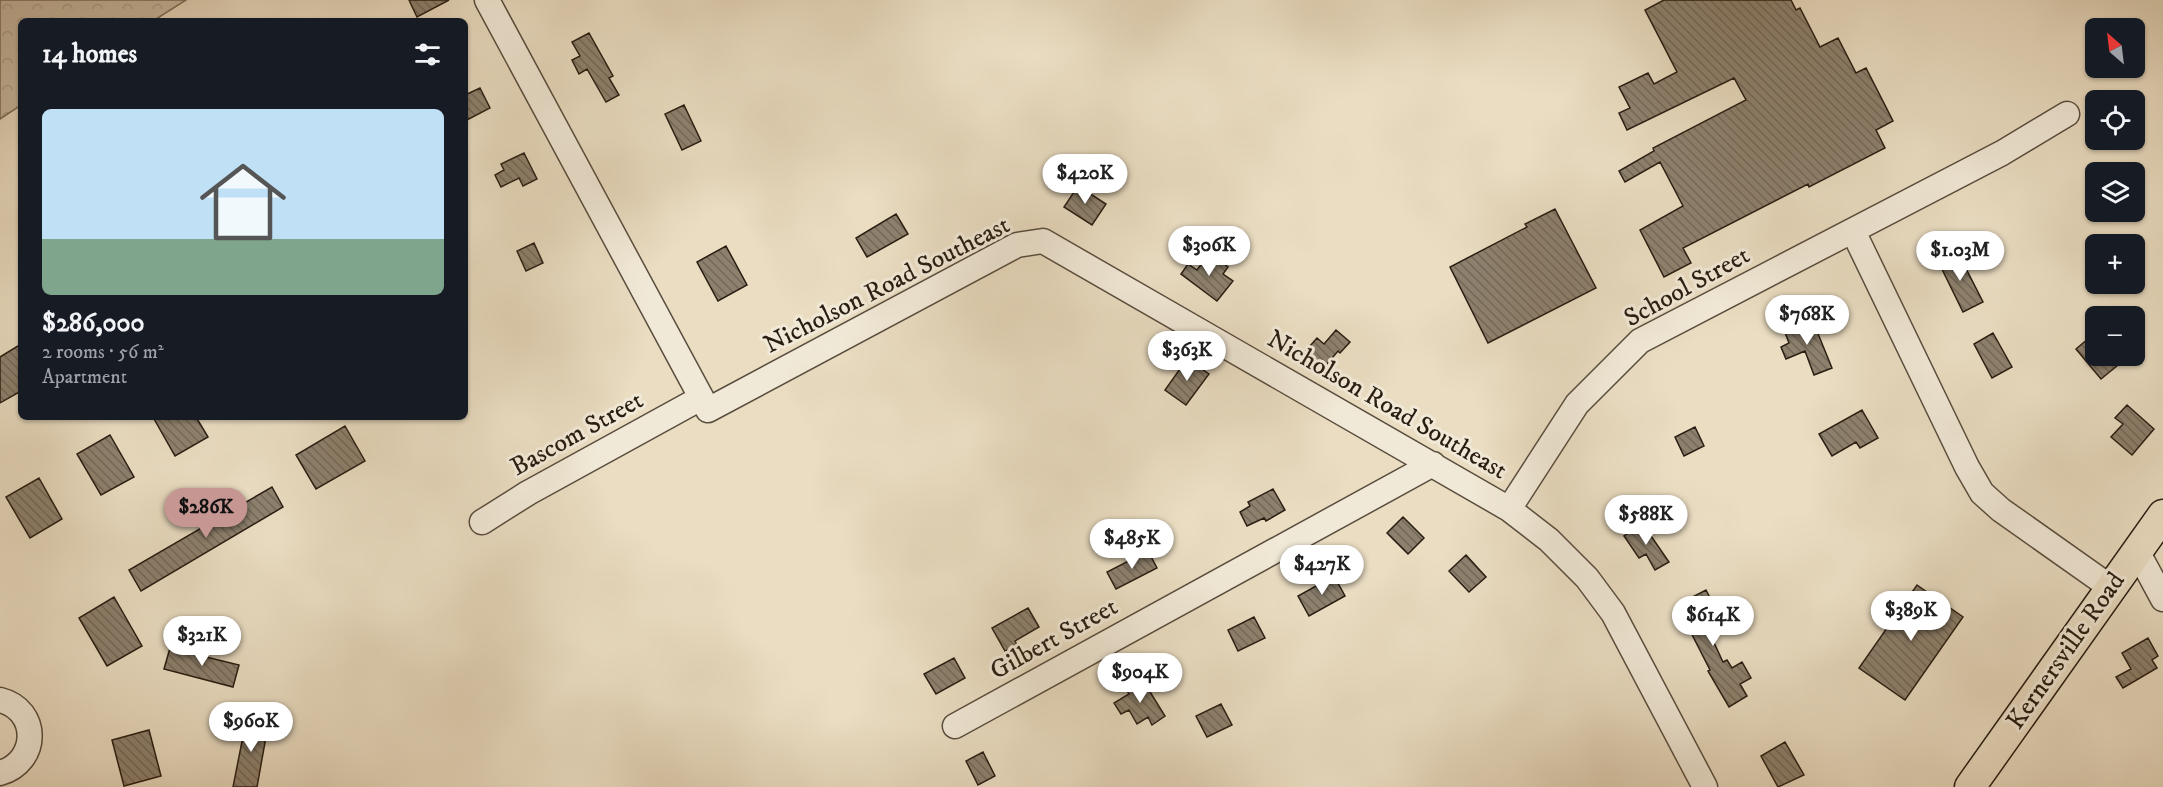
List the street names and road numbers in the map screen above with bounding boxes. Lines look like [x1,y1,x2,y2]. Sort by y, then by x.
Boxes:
street label: Nicholson Road Southeast [758,209,1016,361]
street label: School Street [1618,239,1756,335]
street label: Nicholson Road Southeast [1261,323,1513,487]
street label: Bascom Street [505,384,649,484]
street label: Kernersville Road [1999,566,2133,736]
street label: Gilbert Street [984,590,1124,688]

